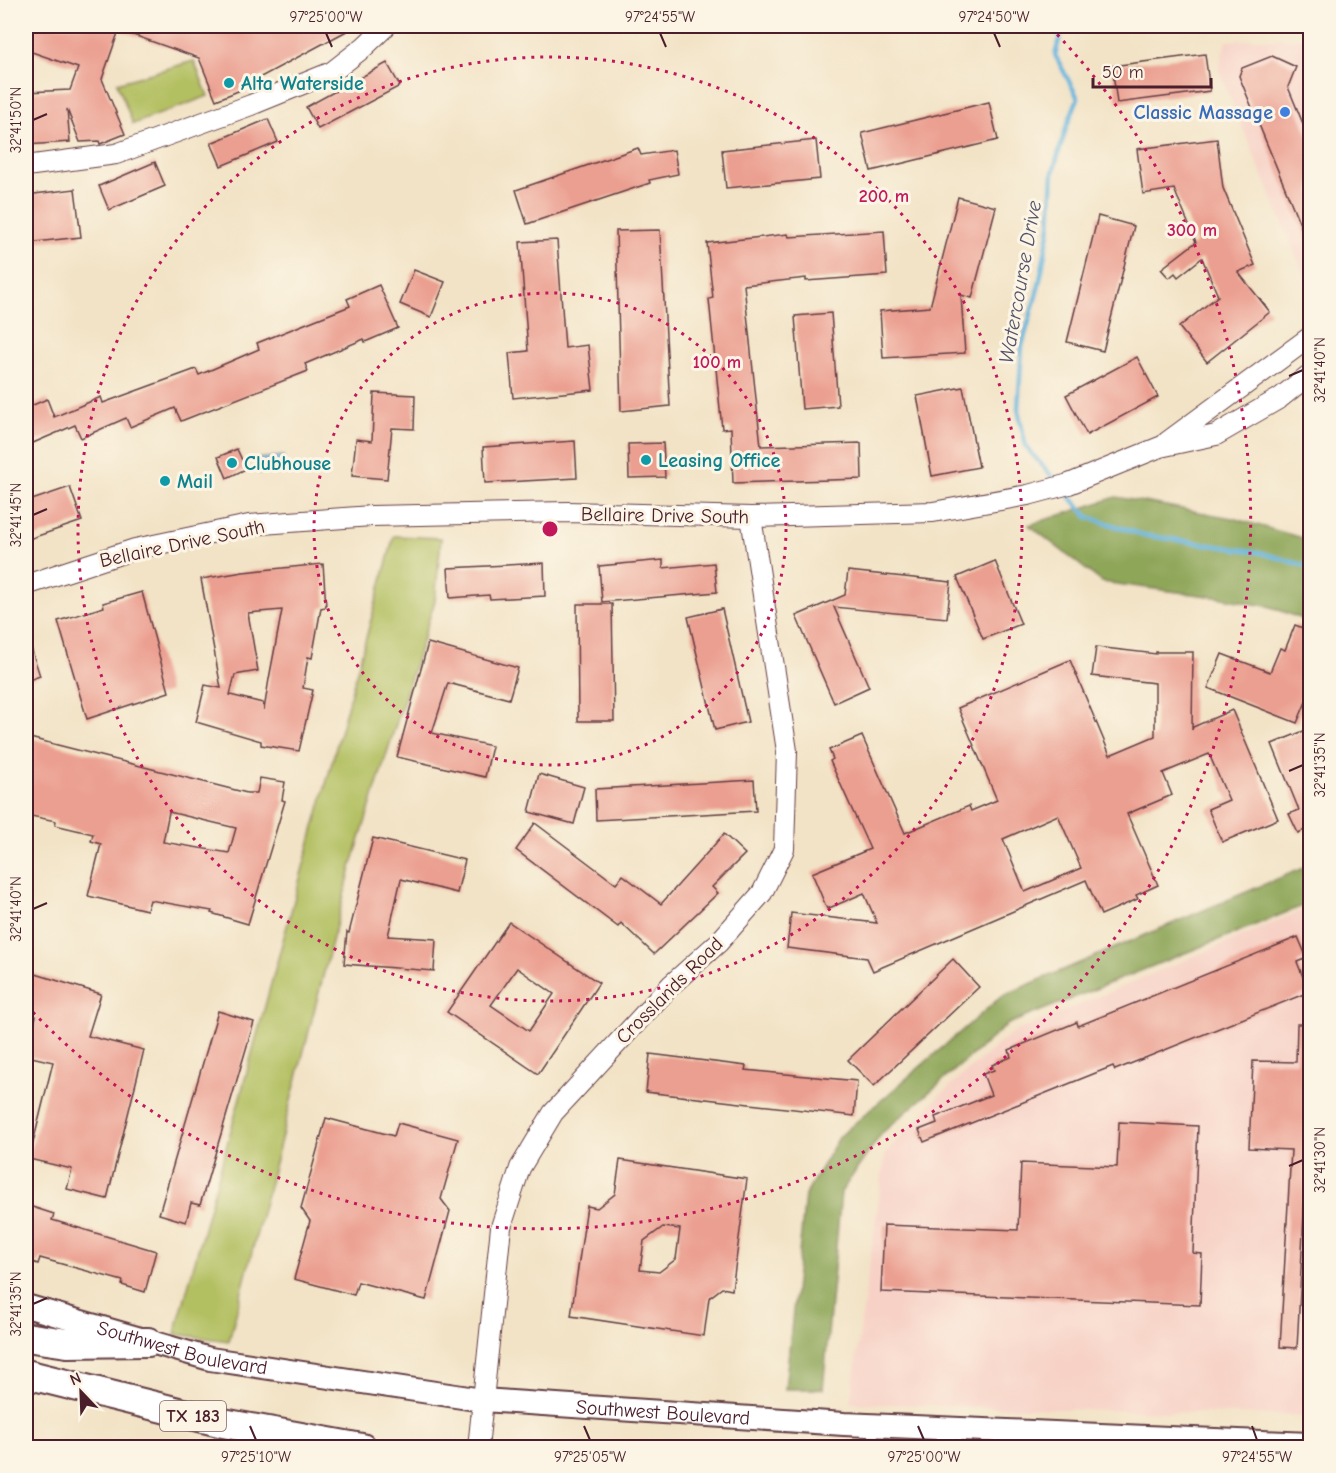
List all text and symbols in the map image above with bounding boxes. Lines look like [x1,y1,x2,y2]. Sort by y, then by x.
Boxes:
text: 97°25'00"W [289,8,363,26]
text: 97°24'55"W [625,8,695,26]
text: 97°24'50"W [958,8,1030,26]
scale bar [1093,51,1212,89]
text: 50 m [1102,62,1144,83]
place label: Alta Waterside [241,72,364,95]
marker: Alta Waterside [222,76,236,90]
text: 32°41'50"N [7,87,25,153]
place label: Classic Massage [1134,101,1273,124]
marker: Classic Massage [1278,105,1292,119]
text: 200 m [859,186,909,207]
water label: Watercourse Drive [994,198,1046,365]
text: 300 m [1167,220,1217,241]
text: 32°41'40"N [1311,337,1329,403]
text: 100 m [693,352,741,373]
place label: Leasing Office [658,449,780,472]
place label: Clubhouse [244,452,331,475]
marker: Leasing Office [639,453,653,467]
marker: Clubhouse [225,456,239,470]
place label: Mail [177,470,213,493]
marker: Mail [158,474,172,488]
text: 32°41'45"N [7,483,25,547]
street label: Bellaire Drive South [581,503,749,528]
street label: Bellaire Drive South [97,515,267,572]
centre of rings [540,519,560,539]
text: 32°41'35"N [1311,733,1329,798]
text: 32°41'40"N [7,876,25,942]
street label: Crosslands Road [611,932,728,1049]
text: 32°41'30"N [1311,1127,1329,1193]
text: 32°41'35"N [7,1272,25,1337]
street label: Southwest Boulevard [94,1316,269,1379]
north arrow [51,1362,111,1422]
text: N [67,1369,84,1389]
street label: Southwest Boulevard [575,1395,751,1430]
road number: TX 183 [160,1401,226,1431]
text: 97°25'10"W [221,1448,291,1466]
text: 97°25'05"W [554,1448,626,1466]
text: 97°25'00"W [887,1448,961,1466]
text: 97°24'55"W [1222,1448,1292,1466]

